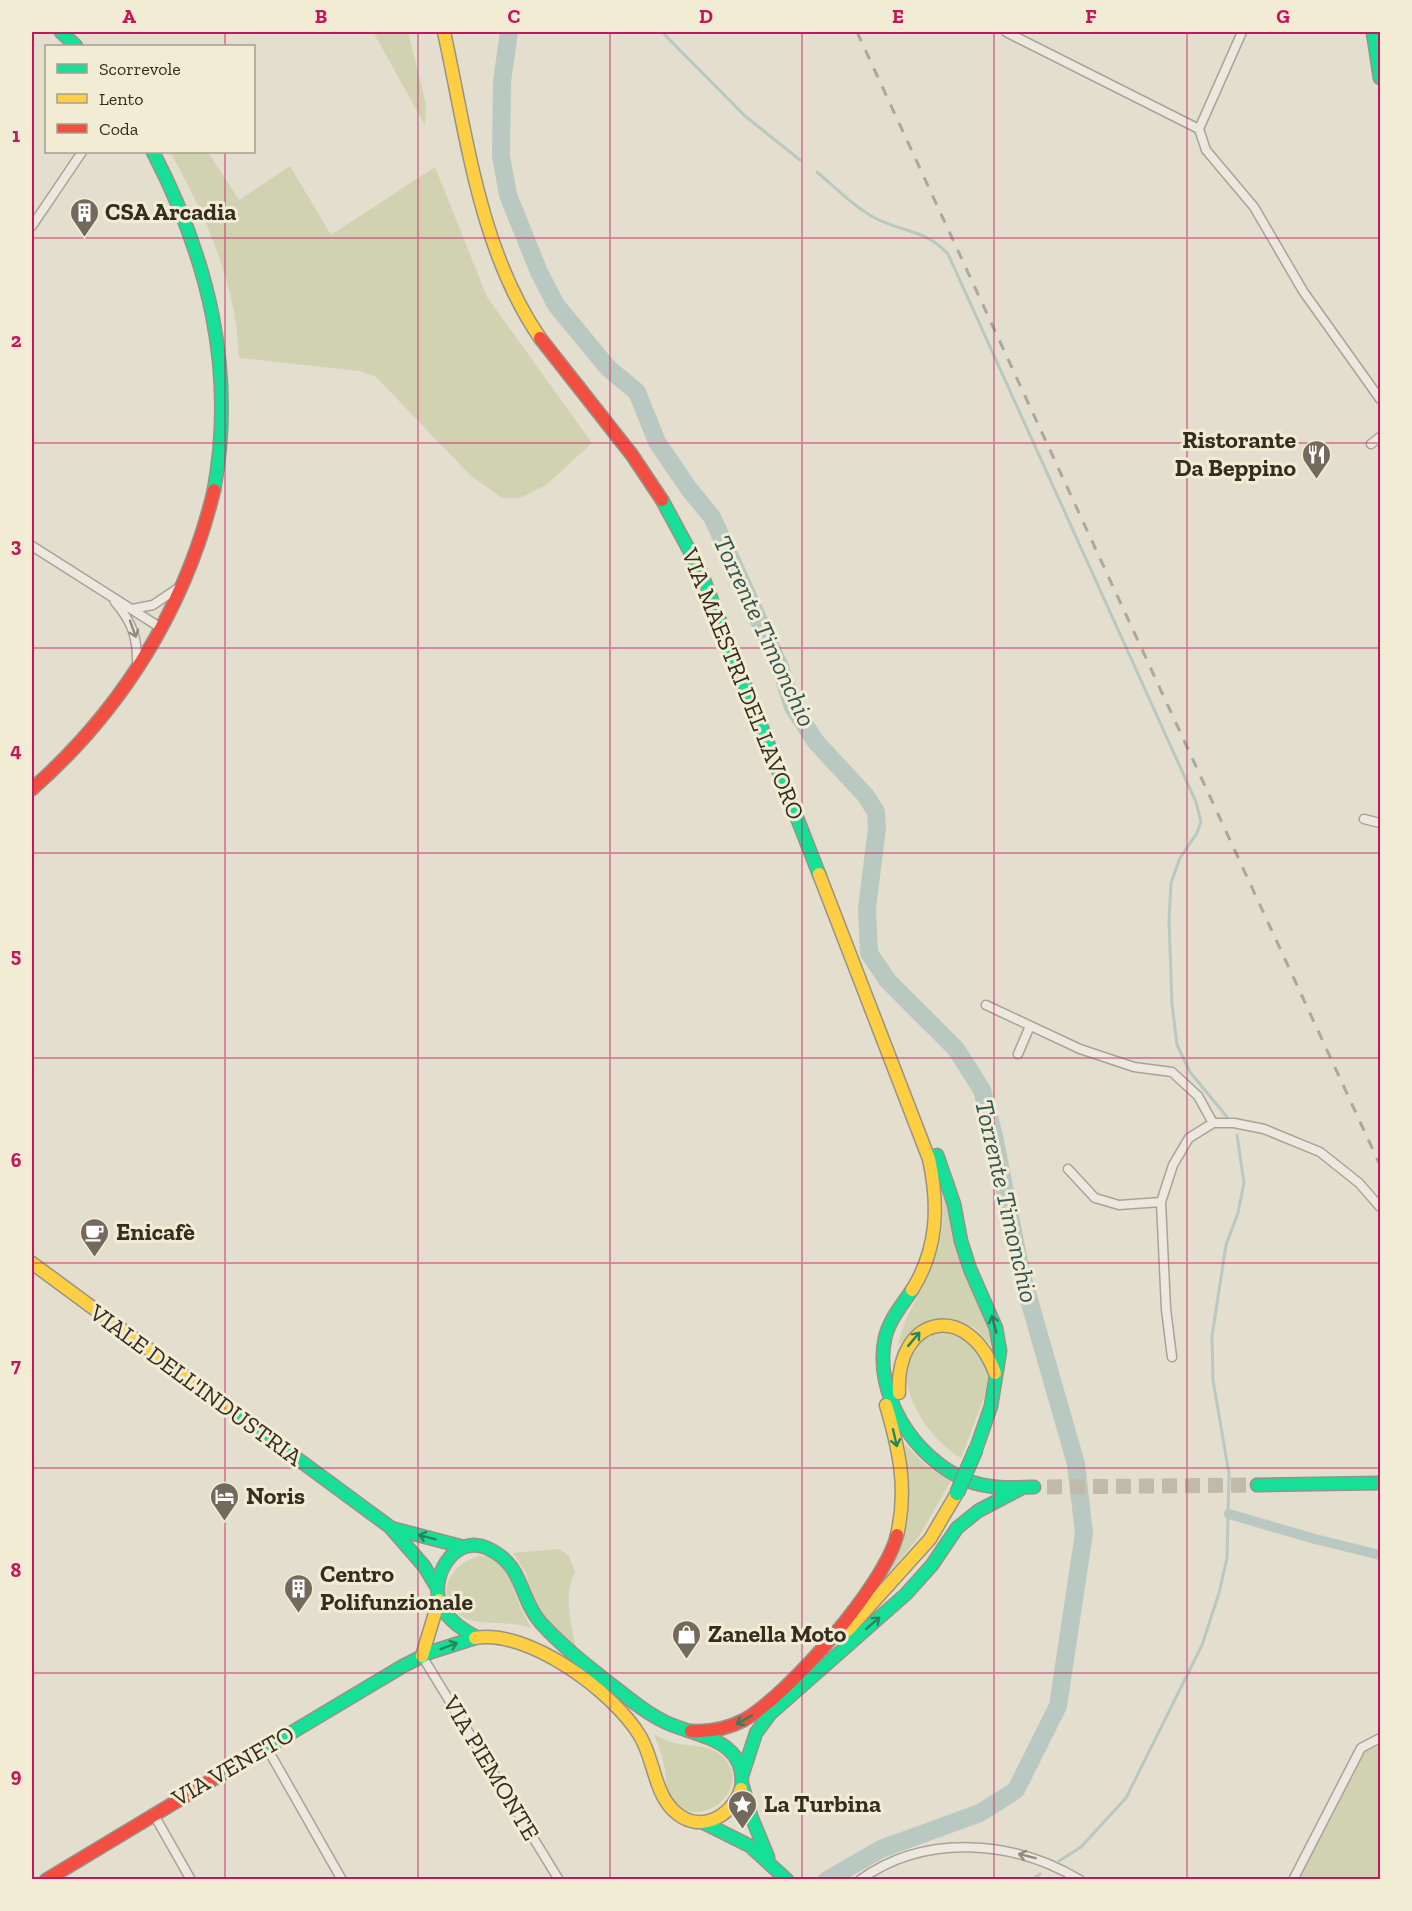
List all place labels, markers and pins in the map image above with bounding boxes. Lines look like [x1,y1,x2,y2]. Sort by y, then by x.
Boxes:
building icon: CSA Arcadia [68,196,100,238]
place label: CSA Arcadia [105,197,236,226]
place label: Ristorante Da Beppino [1175,425,1296,482]
restaurant icon: Ristorante Da Beppino [1301,438,1333,480]
cafe icon: Enicafè [79,1216,111,1258]
place label: Enicafè [116,1217,195,1246]
hotel icon: Noris [209,1480,241,1522]
place label: Noris [246,1481,305,1510]
place label: Centro Polifunzionale [320,1559,473,1616]
building icon: Centro Polifunzionale [283,1572,315,1614]
shop icon: Zanella Moto [671,1618,703,1660]
place label: Zanella Moto [708,1619,847,1648]
place icon: La Turbina [727,1788,759,1830]
place label: La Turbina [764,1789,881,1818]

